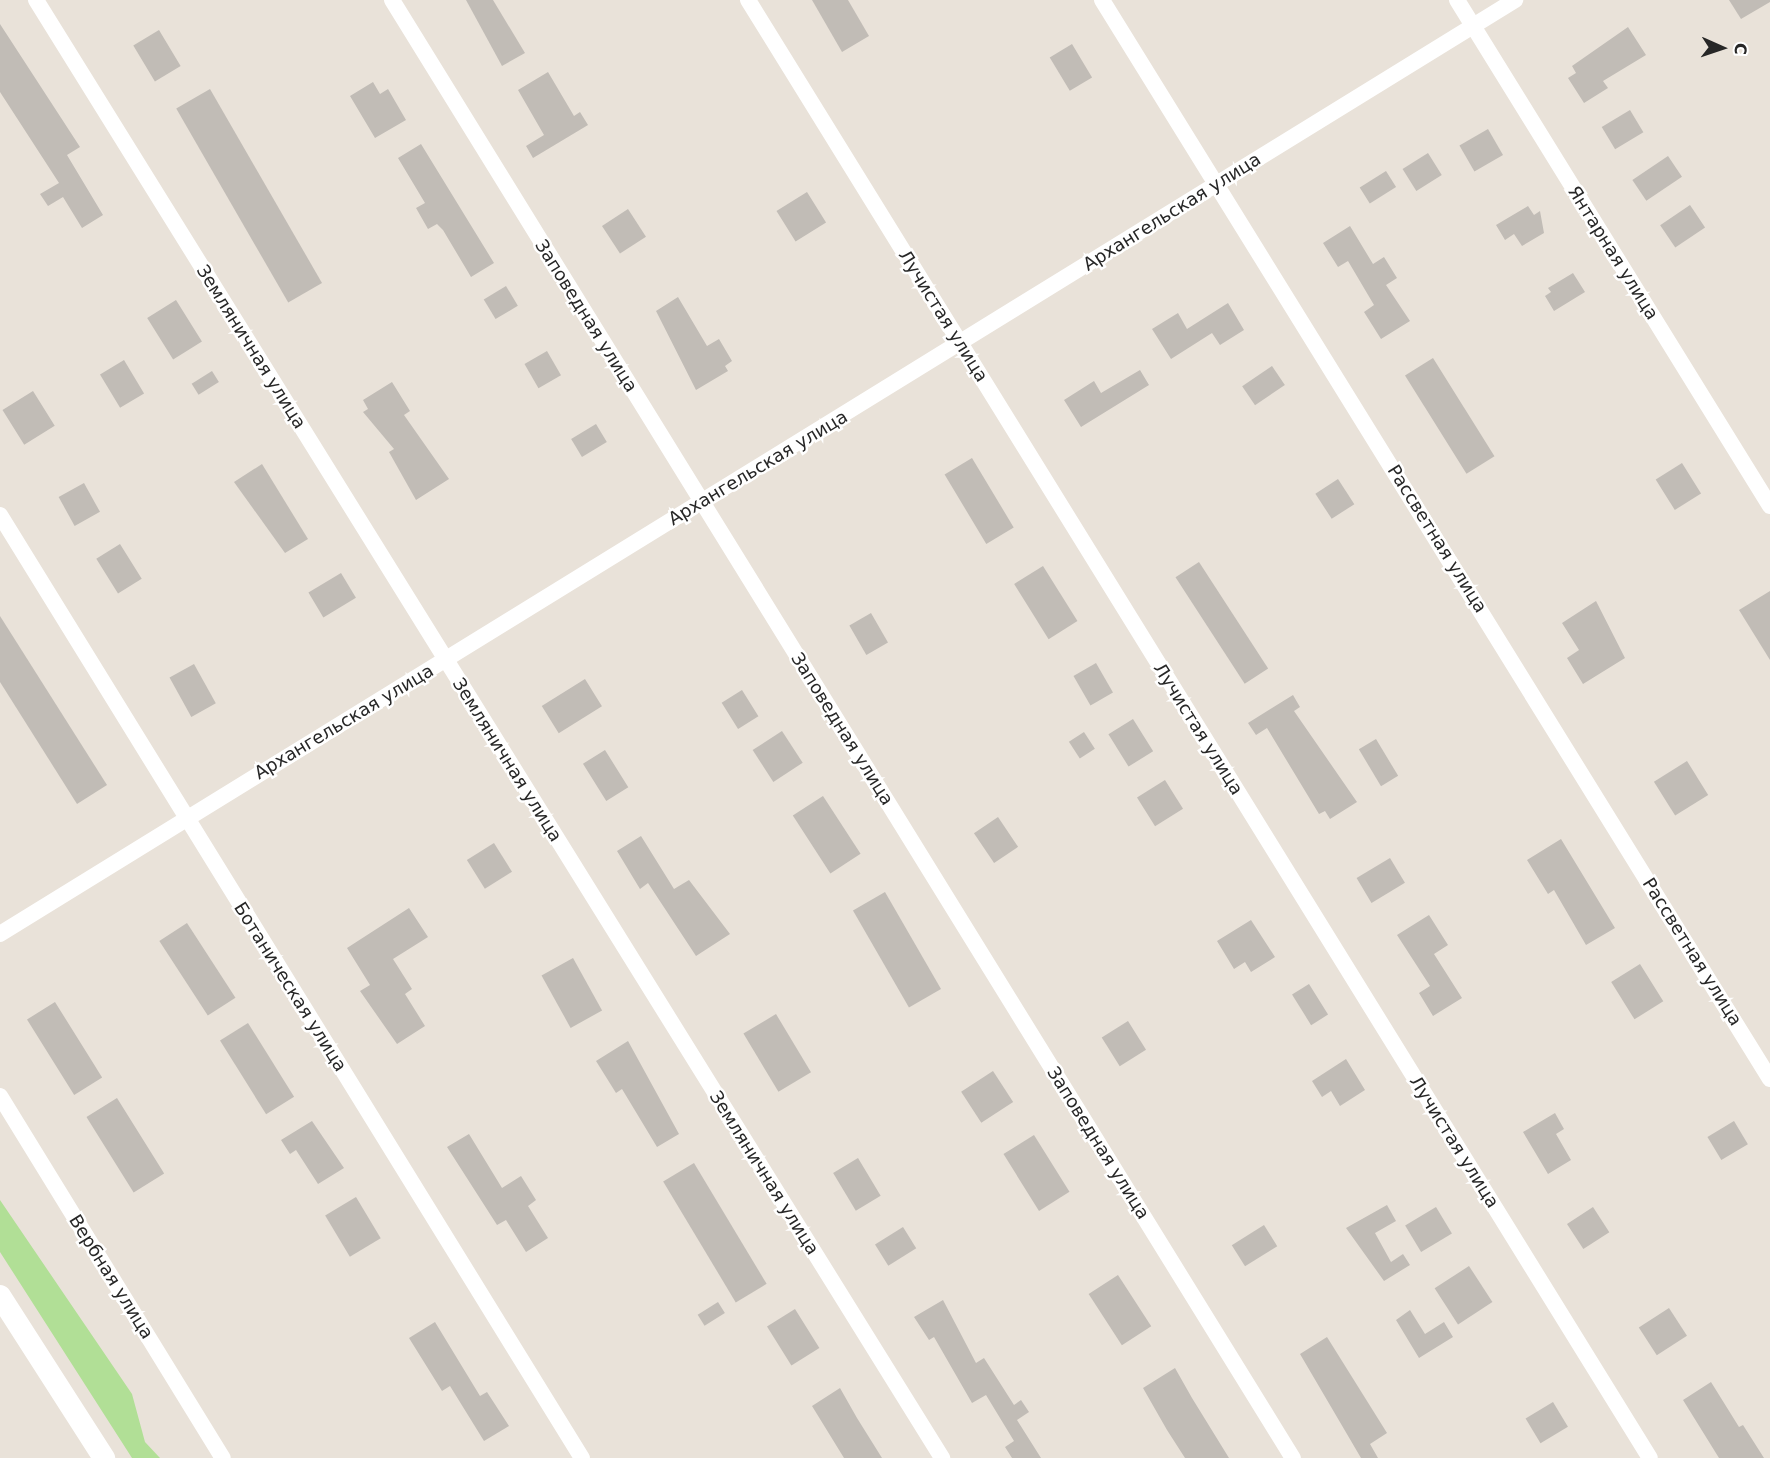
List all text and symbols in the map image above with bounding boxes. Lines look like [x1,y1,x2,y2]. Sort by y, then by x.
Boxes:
north arrow [1692,18,1752,78]
text: С [1731,43,1750,55]
street label: Архангельская улица [1079,148,1265,276]
street label: Янтарная улица [1563,182,1663,324]
street label: Заповедная улица [530,236,642,396]
street label: Лучистая улица [894,246,992,386]
street label: Земляничная улица [192,261,310,433]
street label: Архангельская улица [664,406,852,530]
street label: Рассветная улица [1383,461,1491,617]
street label: Заповедная улица [786,649,898,809]
street label: Лучистая улица [1149,659,1247,799]
street label: Архангельская улица [250,660,438,784]
street label: Земляничная улица [448,674,566,846]
street label: Рассветная улица [1638,874,1746,1030]
street label: Ботаническая улица [229,898,351,1076]
street label: Заповедная улица [1042,1063,1154,1223]
street label: Лучистая улица [1405,1072,1503,1212]
street label: Земляничная улица [705,1087,823,1259]
street label: Вербная улица [64,1211,158,1343]

